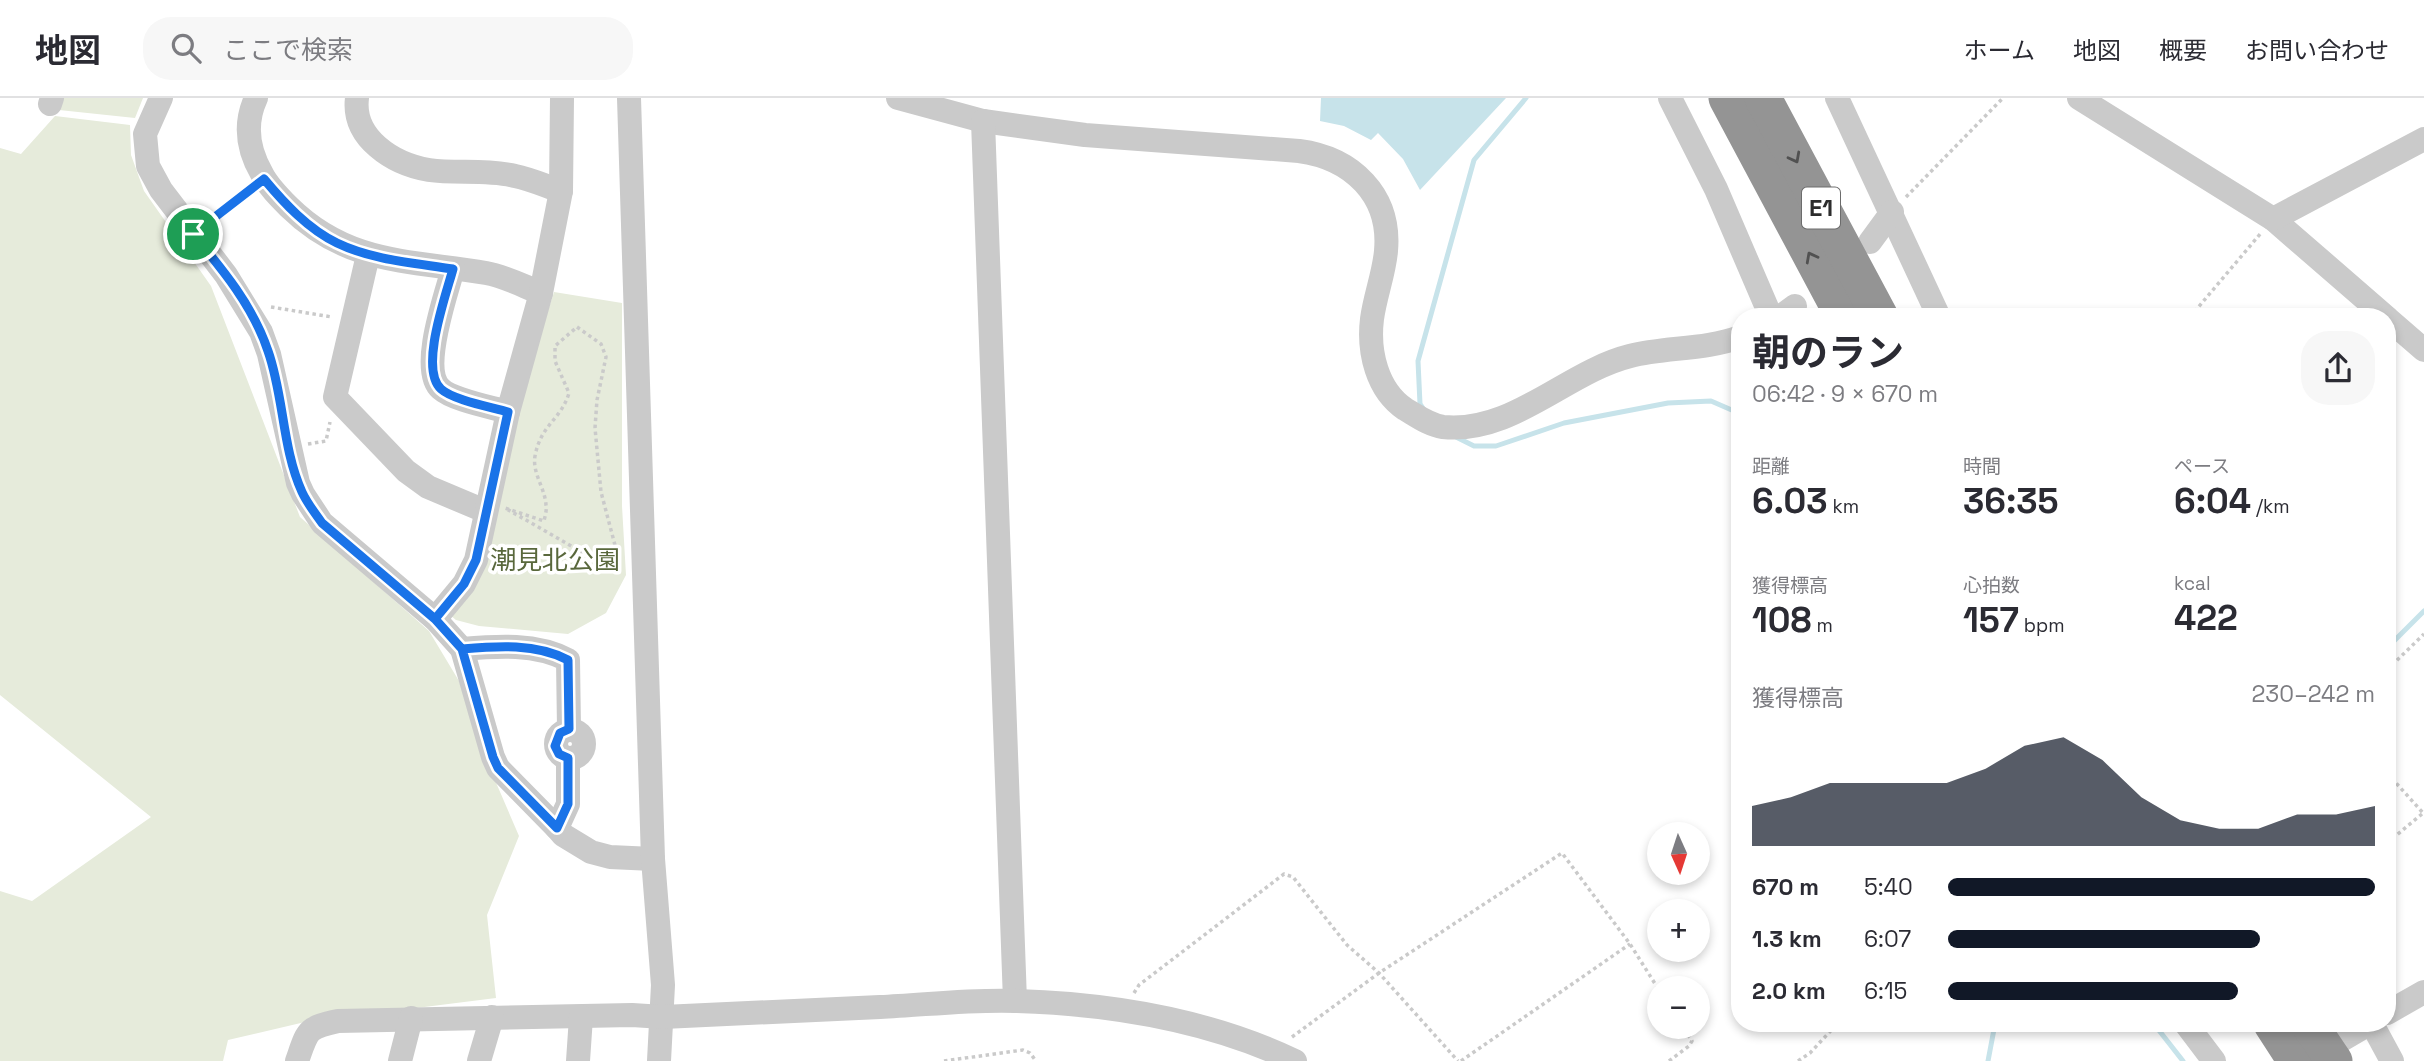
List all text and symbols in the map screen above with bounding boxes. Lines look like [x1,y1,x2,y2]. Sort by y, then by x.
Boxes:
search box [143,17,633,80]
icon: search [167,29,205,67]
text: 地図 [35,30,101,72]
text: ここで検索 [223,33,353,67]
text: ホーム [1964,35,2035,66]
text: 地図 [2073,35,2121,66]
text: 概要 [2159,35,2207,66]
text: お問い合わせ [2245,35,2389,66]
one-way arrow [1786,151,1800,164]
road number: E1 [1802,188,1840,228]
pin [163,204,223,264]
icon: arrive [174,215,212,253]
one-way arrow [1806,251,1820,264]
text: 朝のラン [1752,329,1904,377]
button: share [2301,331,2375,405]
text: 06:42 · 9 × 670 m [1752,379,1938,409]
text: 距離 [1752,454,1790,479]
text: 時間 [1963,454,2001,479]
text: ペース [2174,454,2230,479]
text: 6.03 [1752,479,1828,523]
text: 36:35 [1963,479,2059,523]
text: 6:04 [2174,479,2251,523]
text: km [1828,494,1859,519]
text: /km [2251,494,2290,519]
park label: 潮見北公園 [490,543,620,577]
text: kcal [2174,571,2211,596]
text: 獲得標高 [1752,573,1828,598]
text: 心拍数 [1963,573,2020,598]
text: 422 [2174,596,2238,640]
text: 108 [1752,598,1812,642]
text: 157 [1963,598,2019,642]
text: m [1812,613,1833,638]
text: bpm [2019,613,2065,638]
text: 230–242 m [2251,679,2375,709]
text: 獲得標高 [1752,683,1844,713]
north arrow [1647,822,1710,886]
map controls [1647,822,1710,1039]
text: 670 m [1752,872,1819,902]
text: 5:40 [1864,872,1913,902]
button: + [1647,899,1710,962]
text: 1.3 km [1752,924,1822,954]
text: 6:07 [1864,924,1911,954]
button: − [1647,976,1710,1039]
text: 2.0 km [1752,976,1826,1006]
text: 6:15 [1864,976,1907,1006]

